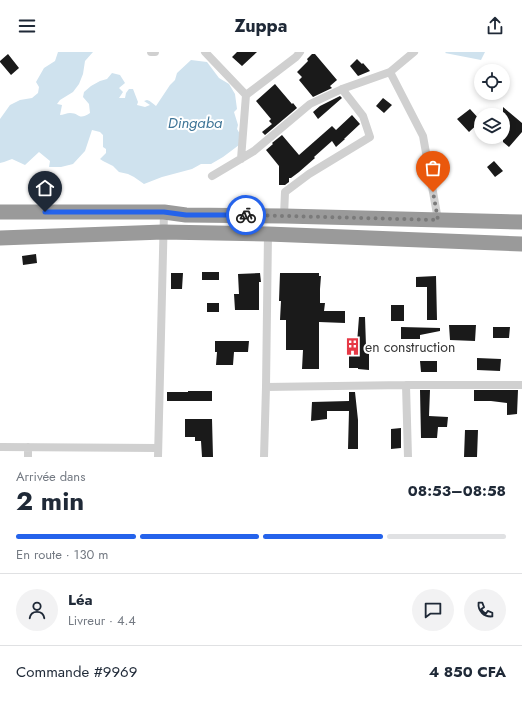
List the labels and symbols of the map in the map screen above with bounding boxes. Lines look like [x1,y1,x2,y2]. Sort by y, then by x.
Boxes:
water label: Dingaba [168,112,223,134]
pin [416,151,450,192]
pin [28,171,62,212]
courier [226,195,266,235]
building icon: en construction [342,337,362,357]
place label: en construction [365,337,455,357]

